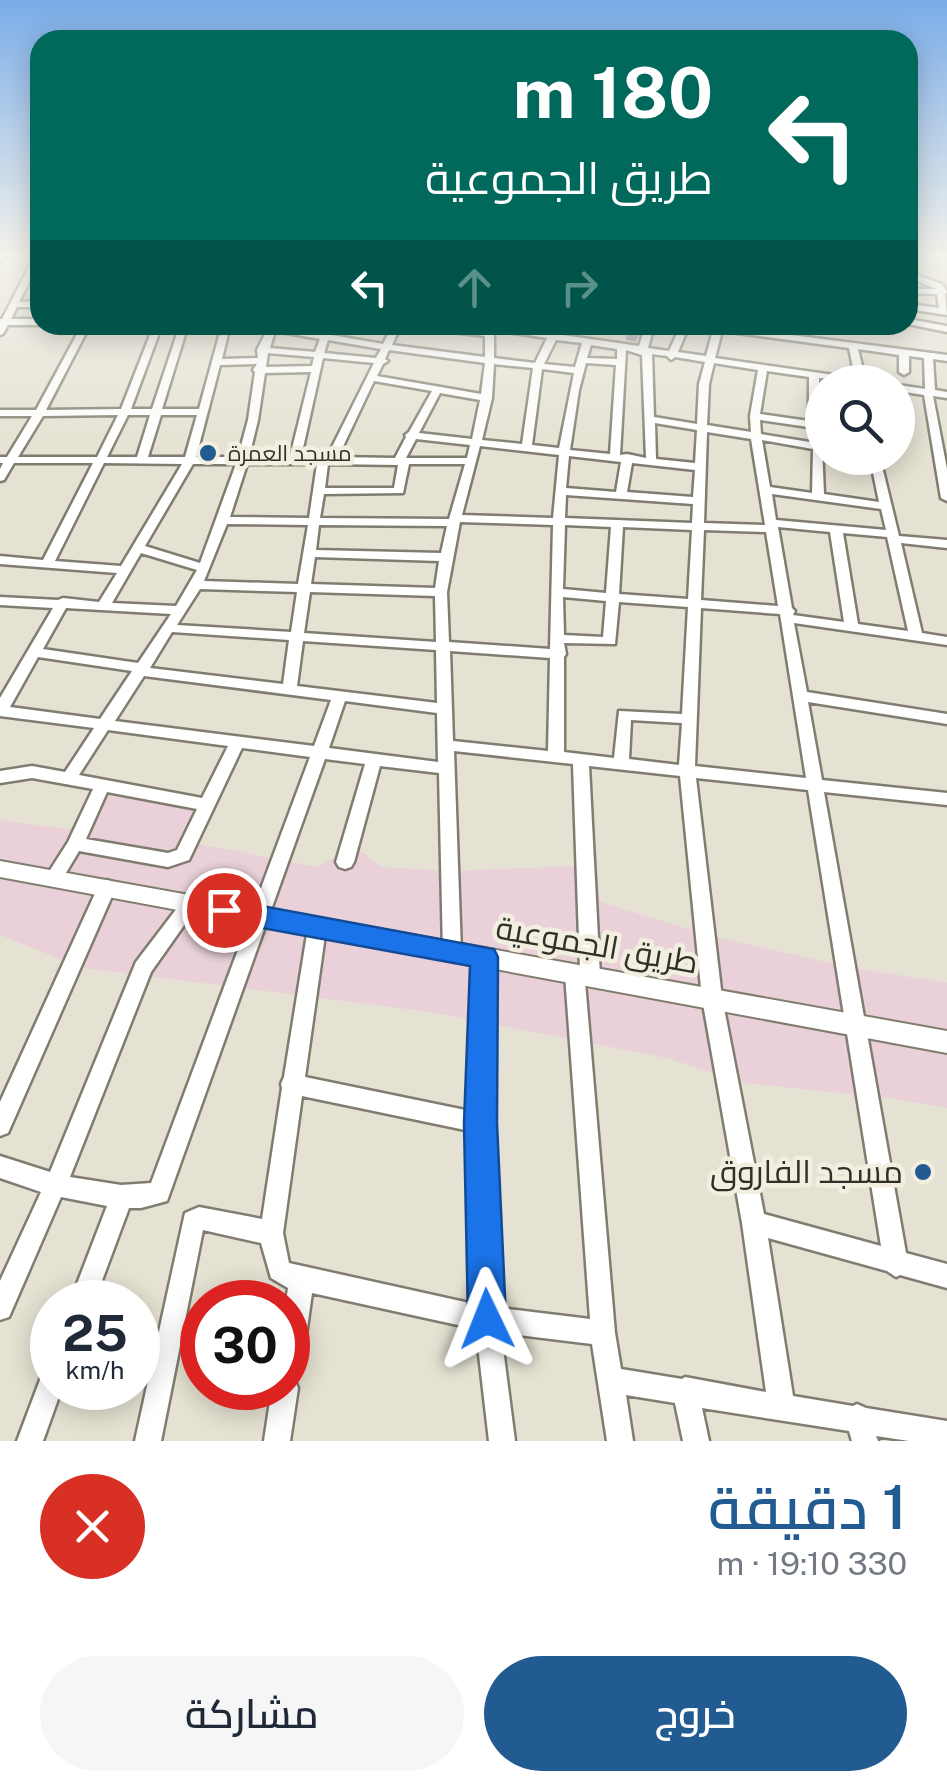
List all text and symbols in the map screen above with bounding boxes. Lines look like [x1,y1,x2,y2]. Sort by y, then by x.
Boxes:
text: 180 m [513,51,713,134]
icon: left [748,70,878,200]
text: طريق الجموعية [425,151,713,204]
icon: left [342,260,397,315]
icon: ahead [447,260,502,315]
icon: right [552,260,607,315]
map controls [805,365,915,475]
button: search [805,365,915,475]
place label: مسجد العمرة [228,440,352,466]
marker: مسجد العمرة [197,442,219,464]
pin [182,868,267,953]
icon: arrive [197,883,252,938]
street label: طريق الجموعية [493,909,701,982]
place label: مسجد الفاروق [710,1153,903,1192]
marker: مسجد الفاروق [912,1161,934,1183]
position arrow [435,1267,539,1371]
speed limit sign: 30 [180,1280,310,1410]
text: 25 [62,1303,128,1362]
text: km/h [66,1355,124,1385]
text: 1 دقيقة [708,1472,907,1543]
button: close [40,1474,145,1579]
text: 330 m · 19:10 [717,1545,907,1582]
button: مشاركة [40,1656,464,1771]
button: خروج [484,1656,907,1771]

